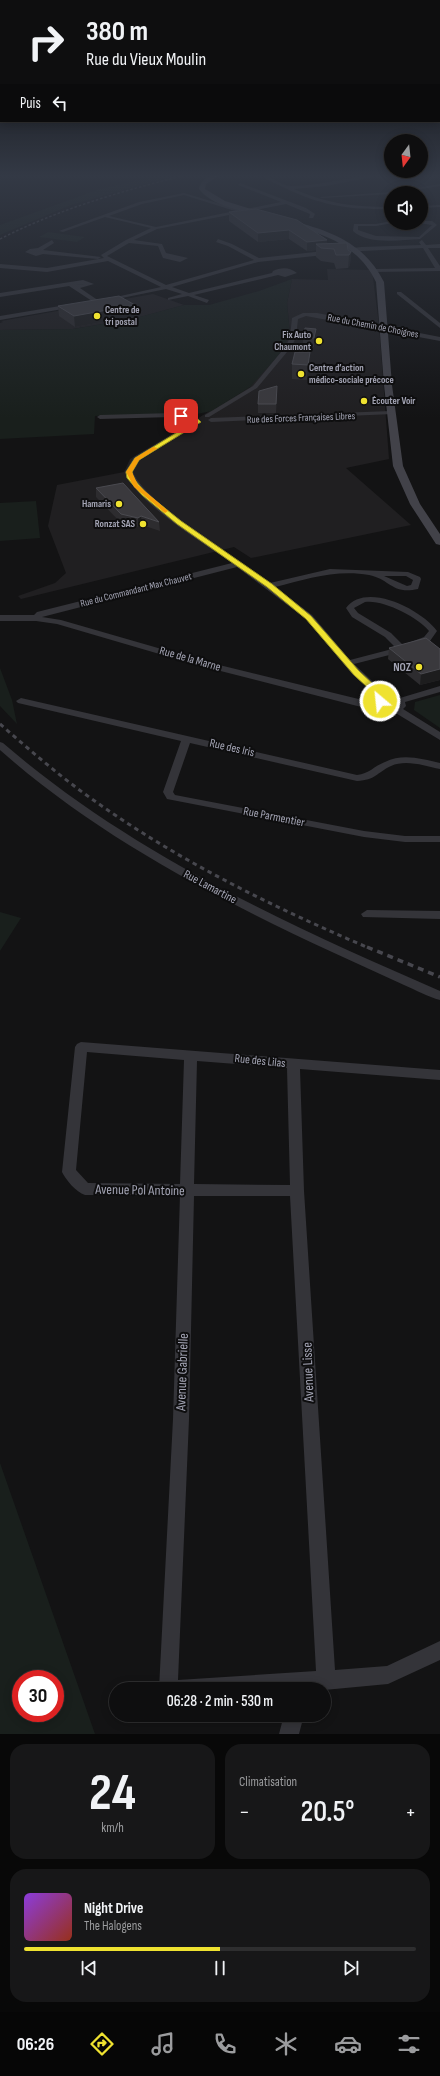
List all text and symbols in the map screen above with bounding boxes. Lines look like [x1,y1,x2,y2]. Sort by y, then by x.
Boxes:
text: 380 m [86,15,148,48]
icon: right [20,16,72,68]
text: Rue du Vieux Moulin [86,49,206,70]
icon: left [49,92,71,114]
text: Puis [20,94,41,113]
north arrow [384,134,428,178]
map controls [384,134,428,230]
button: sound [384,186,428,230]
place label: Centre de tri postal [105,304,140,328]
marker: Centre de tri postal [92,311,102,321]
street label: Rue du Chemin de Choignes [326,311,420,341]
place label: Fix Auto Chaumont [274,329,312,353]
marker: Fix Auto Chaumont [314,336,324,346]
place label: Centre d’action médico-sociale précoce [309,362,394,386]
marker: Centre d’action médico-sociale précoce [296,369,306,379]
place label: Écouter Voir [372,395,415,407]
marker: Écouter Voir [359,396,369,406]
pin [164,399,198,433]
icon: arrive [170,405,192,427]
street label: Rue des Forces Françaises Libres [247,410,356,426]
place label: Hamaris [82,498,111,510]
marker: Hamaris [114,499,124,509]
place label: Ronzat SAS [95,518,135,530]
marker: Ronzat SAS [138,519,148,529]
street label: Rue du Commandant Max Chauvet [79,570,193,610]
street label: Rue de la Marne [158,643,222,675]
place label: NOZ [393,660,412,675]
marker: NOZ [414,662,424,672]
position arrow [359,680,401,722]
street label: Rue des Iris [208,736,256,760]
street label: Rue Parmentier [242,804,306,830]
street label: Rue Lamartine [181,867,239,907]
street label: Rue des Lilas [234,1051,286,1071]
street label: Avenue Pol Antoine [94,1181,185,1199]
street label: Avenue Gabrielle [172,1333,192,1412]
street label: Avenue Lisse [298,1342,318,1403]
speed limit sign: 30 [12,1670,64,1722]
text: 06:28 · 2 min · 530 m [167,1692,273,1711]
text: 24 [89,1762,136,1825]
text: Climatisation [239,1774,297,1790]
text: 20.5° [300,1794,355,1830]
text: − [239,1799,250,1826]
text: + [405,1799,416,1826]
text: km/h [101,1820,124,1836]
text: Night Drive [84,1899,143,1918]
text: The Halogens [84,1918,142,1934]
icon: previous [78,1957,100,1979]
icon: pause [209,1957,231,1979]
icon: next [340,1957,362,1979]
icon: directions [88,2030,116,2058]
icon: music [149,2030,177,2058]
icon: phone [211,2030,239,2058]
icon: climate [272,2030,300,2058]
icon: car [334,2030,362,2058]
icon: filters [395,2030,423,2058]
text: 06:26 [17,2034,54,2055]

